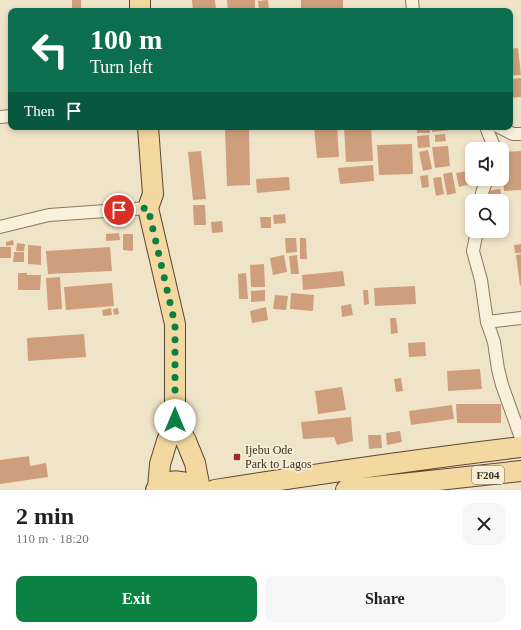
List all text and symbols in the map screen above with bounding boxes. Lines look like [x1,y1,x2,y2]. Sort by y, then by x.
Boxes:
icon: left [24,24,76,76]
text: 100 m [90,24,162,55]
text: Turn left [90,57,153,77]
icon: arrive [63,100,85,122]
text: Then [24,103,55,119]
map controls [465,142,509,238]
button: sound [465,142,509,186]
pin [102,193,136,227]
button: search [465,194,509,238]
icon: arrive [108,199,130,221]
position arrow [154,399,196,441]
place label: Ijebu Ode Park to Lagos [245,443,312,471]
marker: Ijebu Ode Park to Lagos [232,452,242,462]
road number: F204 [472,466,504,484]
text: 2 min [16,503,74,529]
button: close [463,503,505,545]
text: 110 m · 18:20 [16,531,89,546]
button: Exit [16,576,257,622]
button: Share [265,576,505,622]

